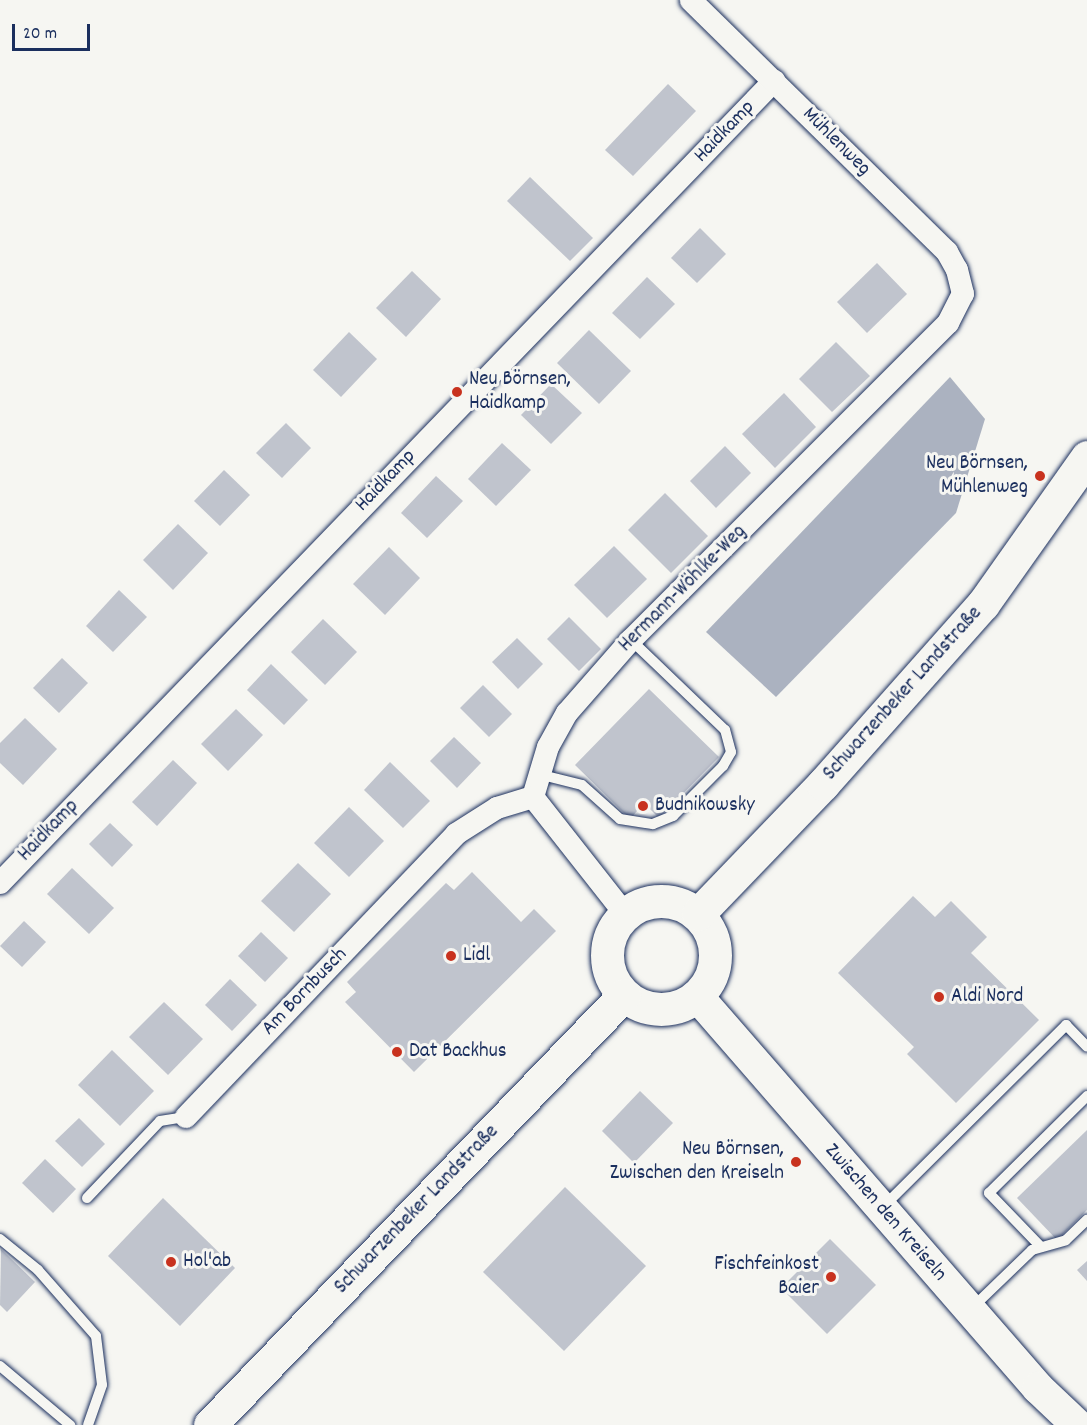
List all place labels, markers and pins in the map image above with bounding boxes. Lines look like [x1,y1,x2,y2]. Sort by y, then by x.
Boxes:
place label: Neu Börnsen, Haidkamp [469,367,571,417]
marker: Neu Börnsen, Haidkamp [450,385,464,399]
place label: Neu Börnsen, Mühlenweg [926,451,1028,501]
marker: Neu Börnsen, Mühlenweg [1033,469,1047,483]
place label: Budnikowsky [655,793,755,819]
marker: Budnikowsky [636,799,650,813]
place label: Lidl [463,943,490,969]
marker: Lidl [444,949,458,963]
place label: Aldi Nord [951,984,1023,1010]
marker: Aldi Nord [932,990,946,1004]
place label: Dat Backhus [409,1039,507,1065]
marker: Dat Backhus [390,1045,404,1059]
place label: Neu Börnsen, Zwischen den Kreiseln [610,1137,784,1187]
marker: Neu Börnsen, Zwischen den Kreiseln [789,1155,803,1169]
place label: Hol'ab [183,1249,231,1275]
place label: Fischfeinkost Baier [714,1252,819,1302]
marker: Hol'ab [164,1255,178,1269]
marker: Fischfeinkost Baier [824,1270,838,1284]

